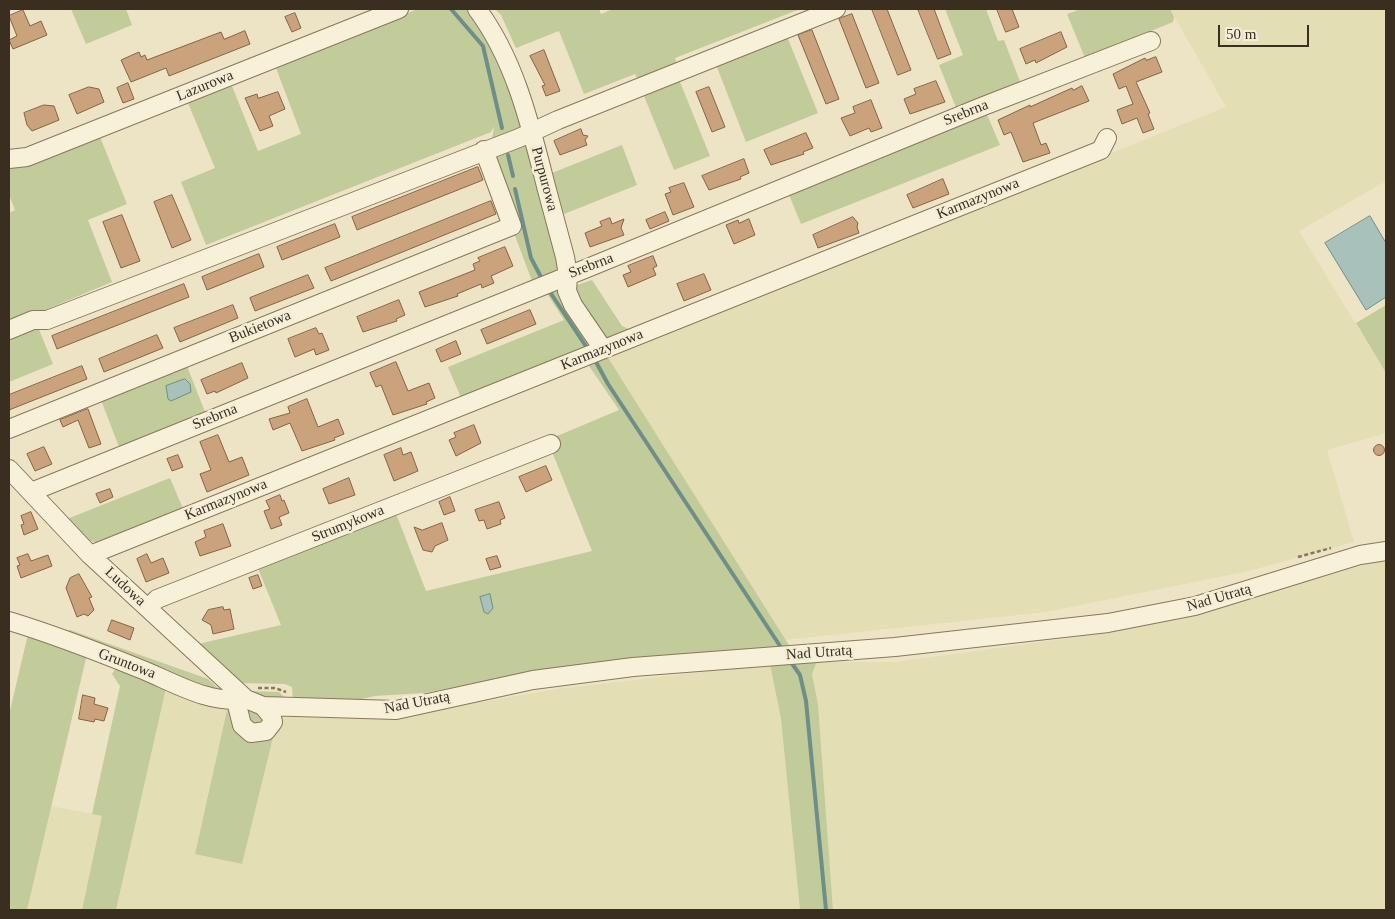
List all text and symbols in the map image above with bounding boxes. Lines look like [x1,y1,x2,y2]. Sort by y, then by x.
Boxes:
scale bar [1220,15,1311,47]
text: 50 m [1226,26,1256,42]
street label: Lazurowa [174,66,236,106]
street label: Srebrna [941,96,991,130]
street label: Purpurowa [527,145,561,213]
street label: Karmazynowa [934,174,1022,224]
street label: Srebrna [566,249,616,283]
street label: Bukietowa [227,306,293,348]
street label: Karmazynowa [558,325,646,375]
street label: Srebrna [190,400,240,434]
street label: Karmazynowa [182,475,270,525]
street label: Strumykowa [309,501,387,547]
street label: Ludowa [101,564,149,610]
street label: Nad Utratą [1185,580,1253,616]
street label: Nad Utratą [785,642,853,664]
street label: Gruntowa [96,645,158,683]
street label: Nad Utratą [383,688,451,718]

